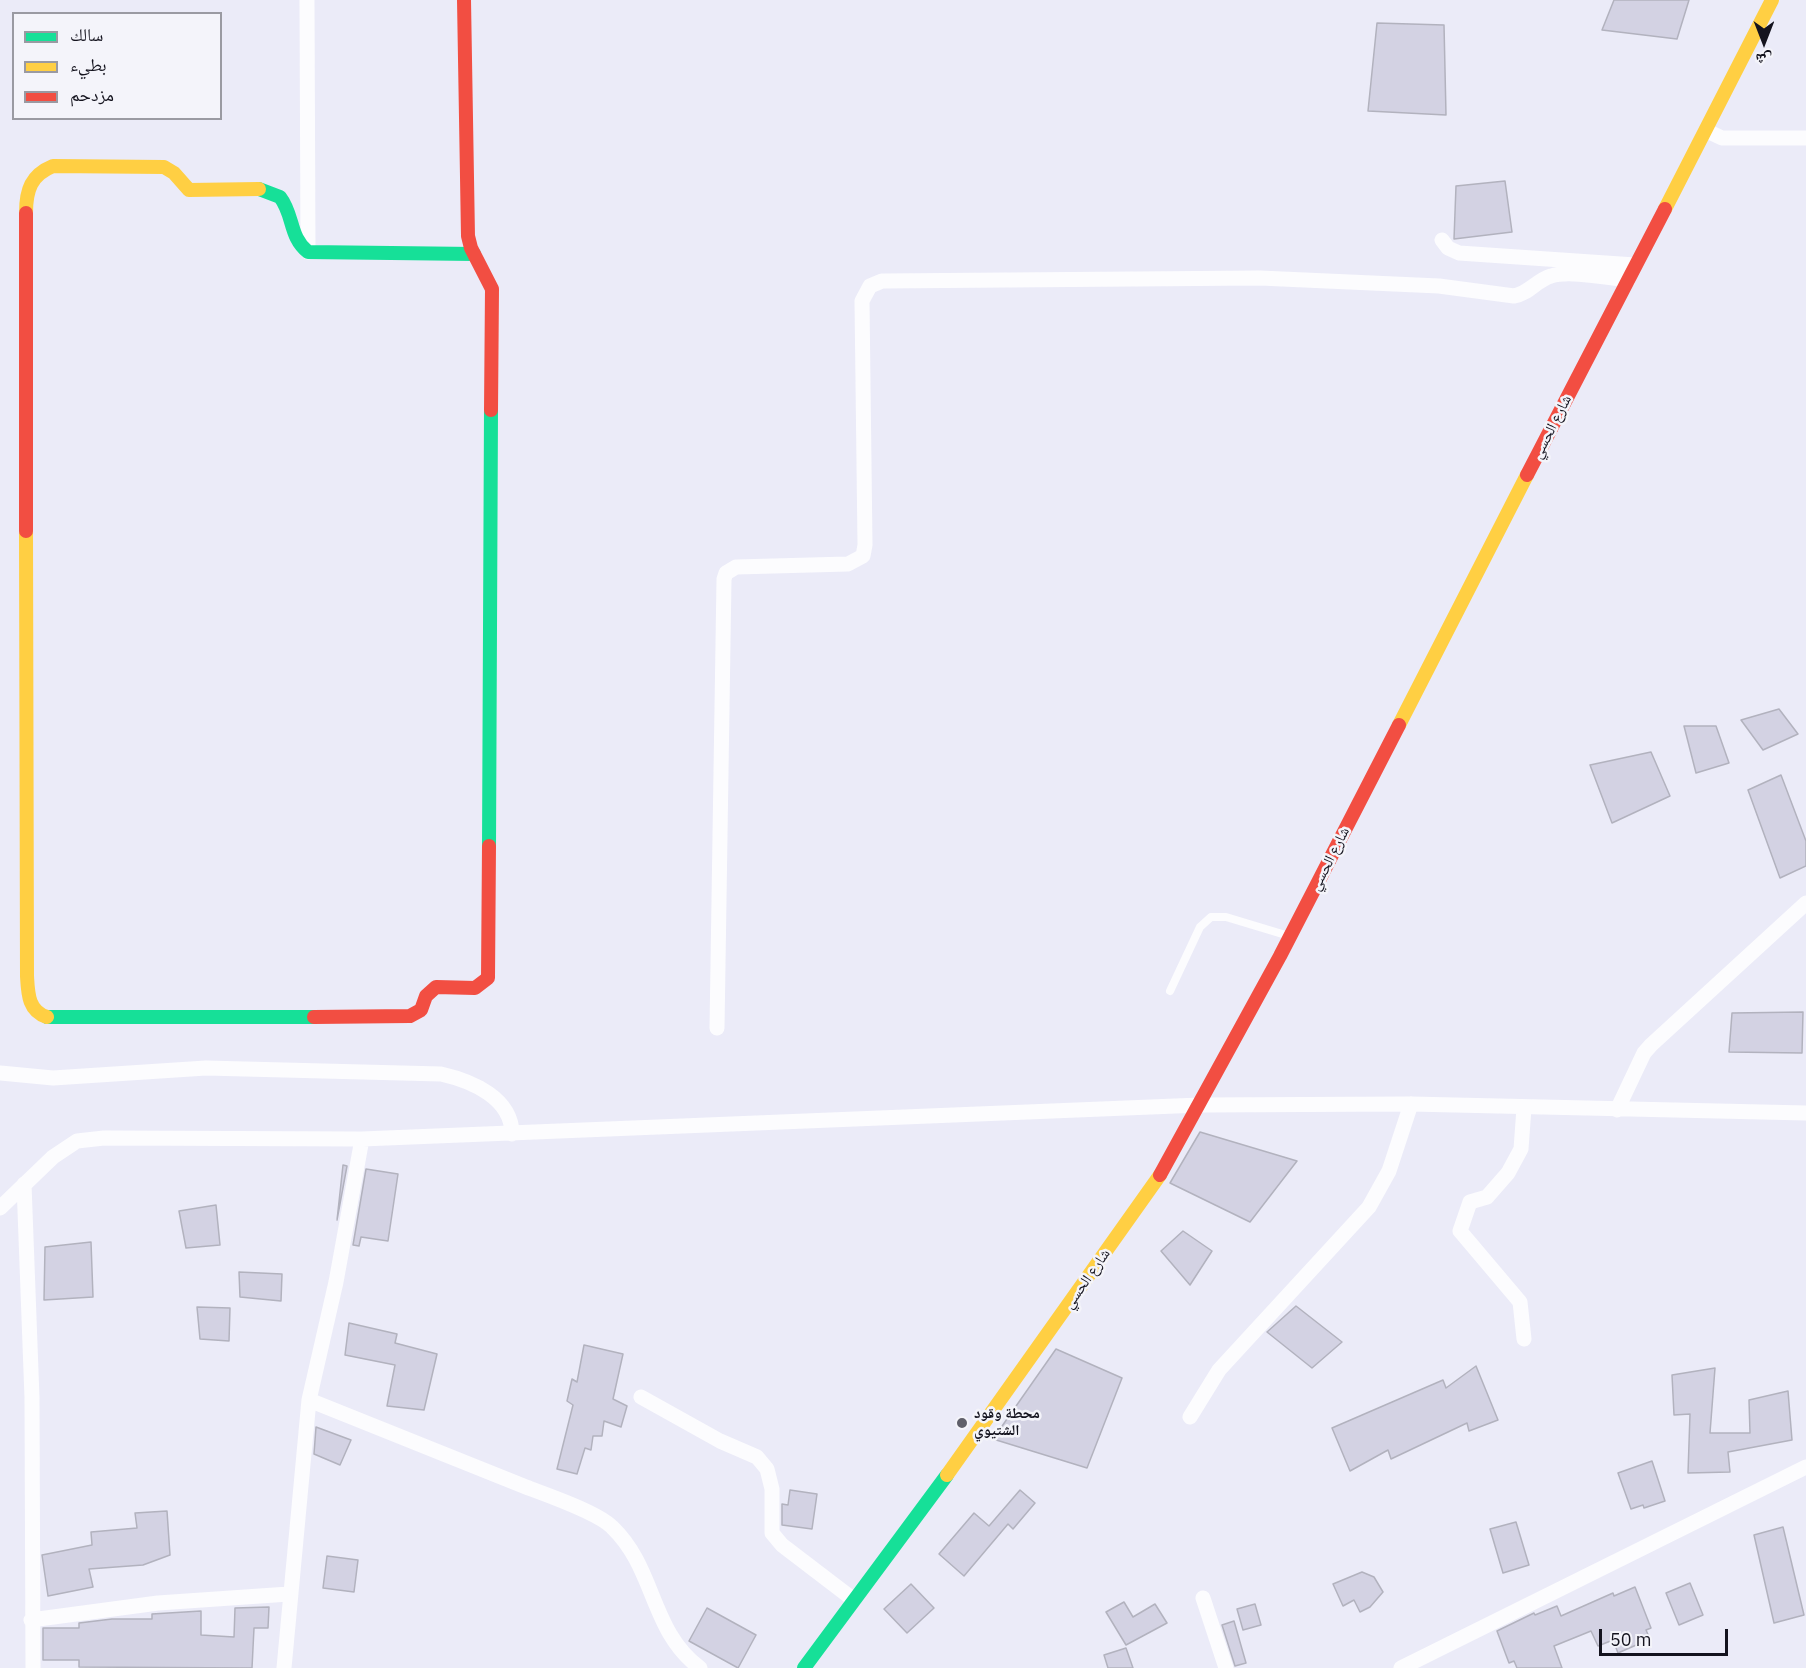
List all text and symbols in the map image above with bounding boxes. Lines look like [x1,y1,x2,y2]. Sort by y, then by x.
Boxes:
legend [12,12,222,120]
north arrow [1734,12,1794,72]
text: سالك [70,23,103,46]
text: ش [1756,50,1773,70]
text: بطيء [70,53,107,76]
text: مزدحم [70,83,114,106]
street label: شارع الحسي [1528,392,1576,462]
street label: شارع الحسي [1306,824,1354,894]
street label: شارع الحسي [1060,1246,1114,1312]
place label: محطة وقود الشتيوي [974,1405,1040,1440]
marker: محطة وقود الشتيوي [955,1416,969,1430]
scale bar [1602,1617,1731,1655]
text: 50 m [1610,1628,1652,1651]

